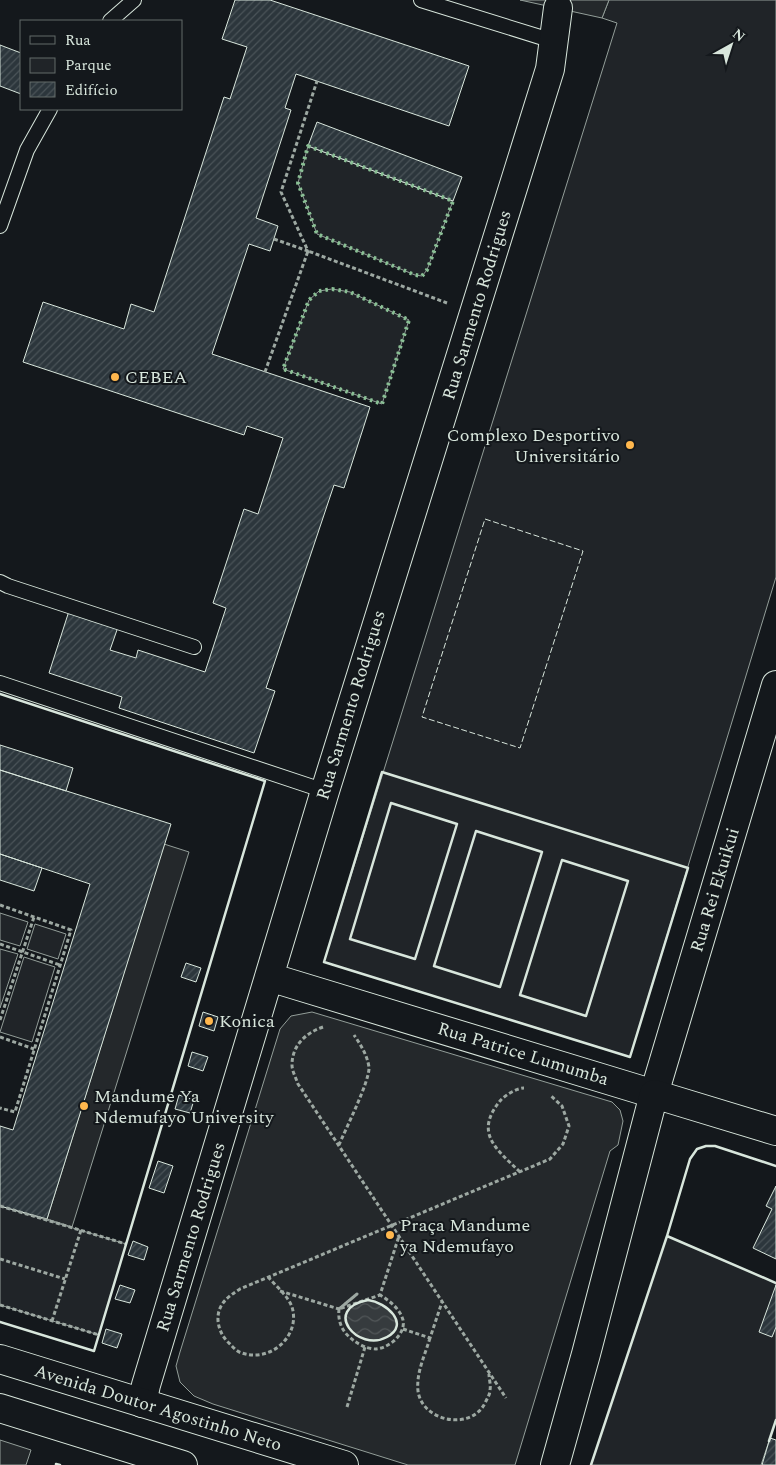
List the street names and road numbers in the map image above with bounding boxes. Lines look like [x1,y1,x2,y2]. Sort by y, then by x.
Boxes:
street label: Rua Sarmento Rodrigues [435,207,519,403]
street label: Rua Sarmento Rodrigues [309,607,393,803]
street label: Rua Rei Ekuikui [683,824,747,956]
street label: Rua Patrice Lumumba [434,1015,612,1093]
street label: Rua Sarmento Rodrigues [149,1139,233,1335]
street label: Avenida Doutor Agostinho Neto [31,1357,285,1459]

